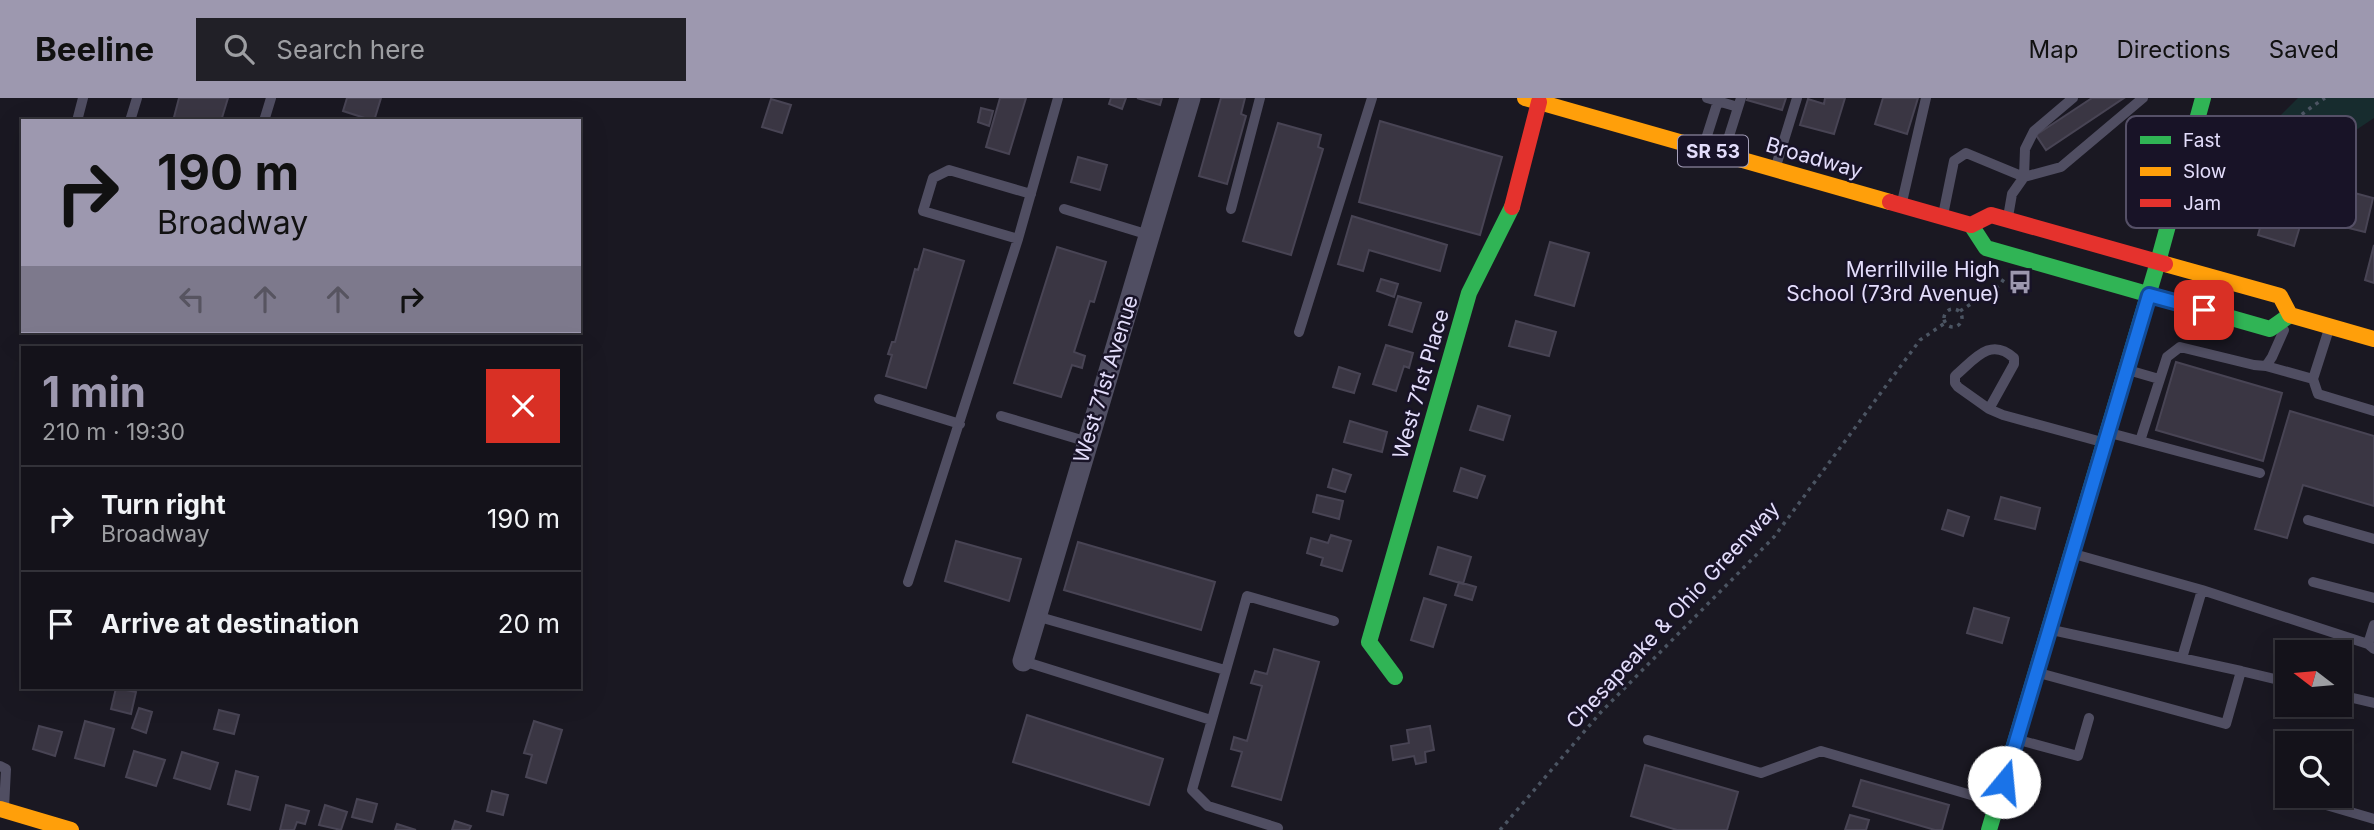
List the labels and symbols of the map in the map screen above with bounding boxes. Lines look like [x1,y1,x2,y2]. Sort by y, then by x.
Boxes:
legend [2126,116,2356,228]
text: Fast [2183,129,2221,152]
street label: Broadway [1763,132,1865,183]
road number: SR 53 [1678,136,1748,166]
text: Slow [2183,160,2226,183]
text: Jam [2183,192,2221,215]
place label: Merrillville High School (73rd Avenue) [1786,257,2000,306]
bus stop icon: Merrillville High School (73rd Avenue) [2006,268,2034,296]
pin [2174,280,2234,340]
street label: West 71st Avenue [1068,292,1143,466]
street label: West 71st Place [1387,306,1454,462]
street label: Chesapeake & Ohio Greenway [1561,496,1785,733]
north arrow [2275,640,2352,718]
position arrow [1967,745,2041,819]

